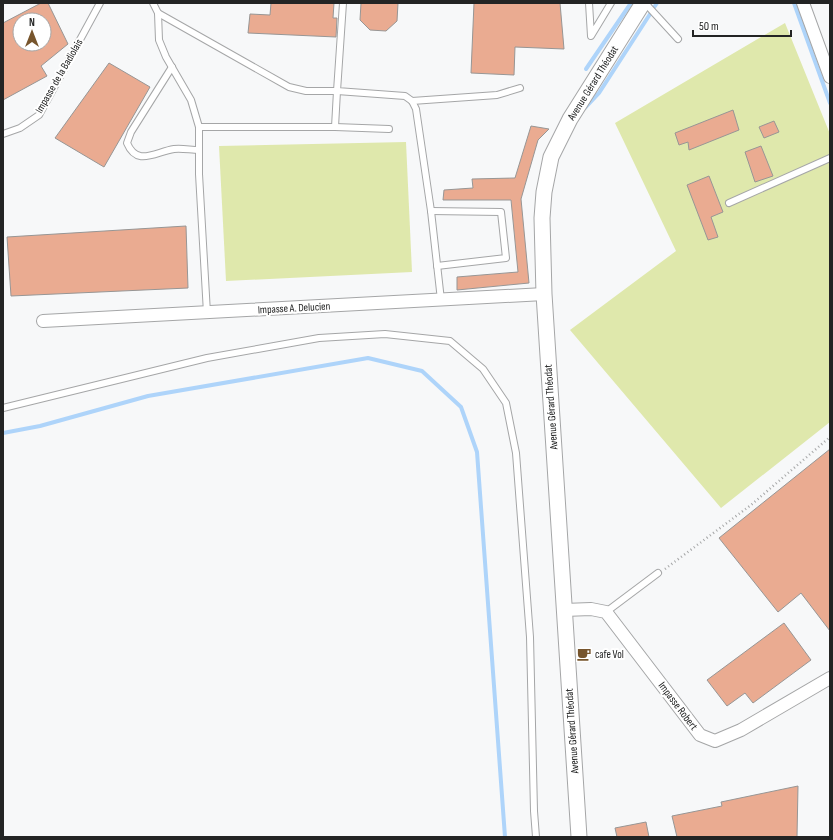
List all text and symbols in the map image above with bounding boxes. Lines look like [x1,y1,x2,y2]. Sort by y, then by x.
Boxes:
north arrow [12,12,52,52]
scale bar [693,12,791,38]
text: N [29,16,35,29]
text: 50 m [699,19,719,34]
street label: Impasse de la Badiolais [33,37,86,115]
street label: Avenue Gérard Théodat [564,43,621,123]
street label: Impasse A. Delucien [257,300,331,316]
street label: Avenue Gérard Théodat [541,363,561,451]
cafe icon: cafe Vol [576,646,592,662]
place label: cafe Vol [595,648,624,661]
street label: Impasse Robert [656,679,701,733]
street label: Avenue Gérard Théodat [562,687,582,775]

